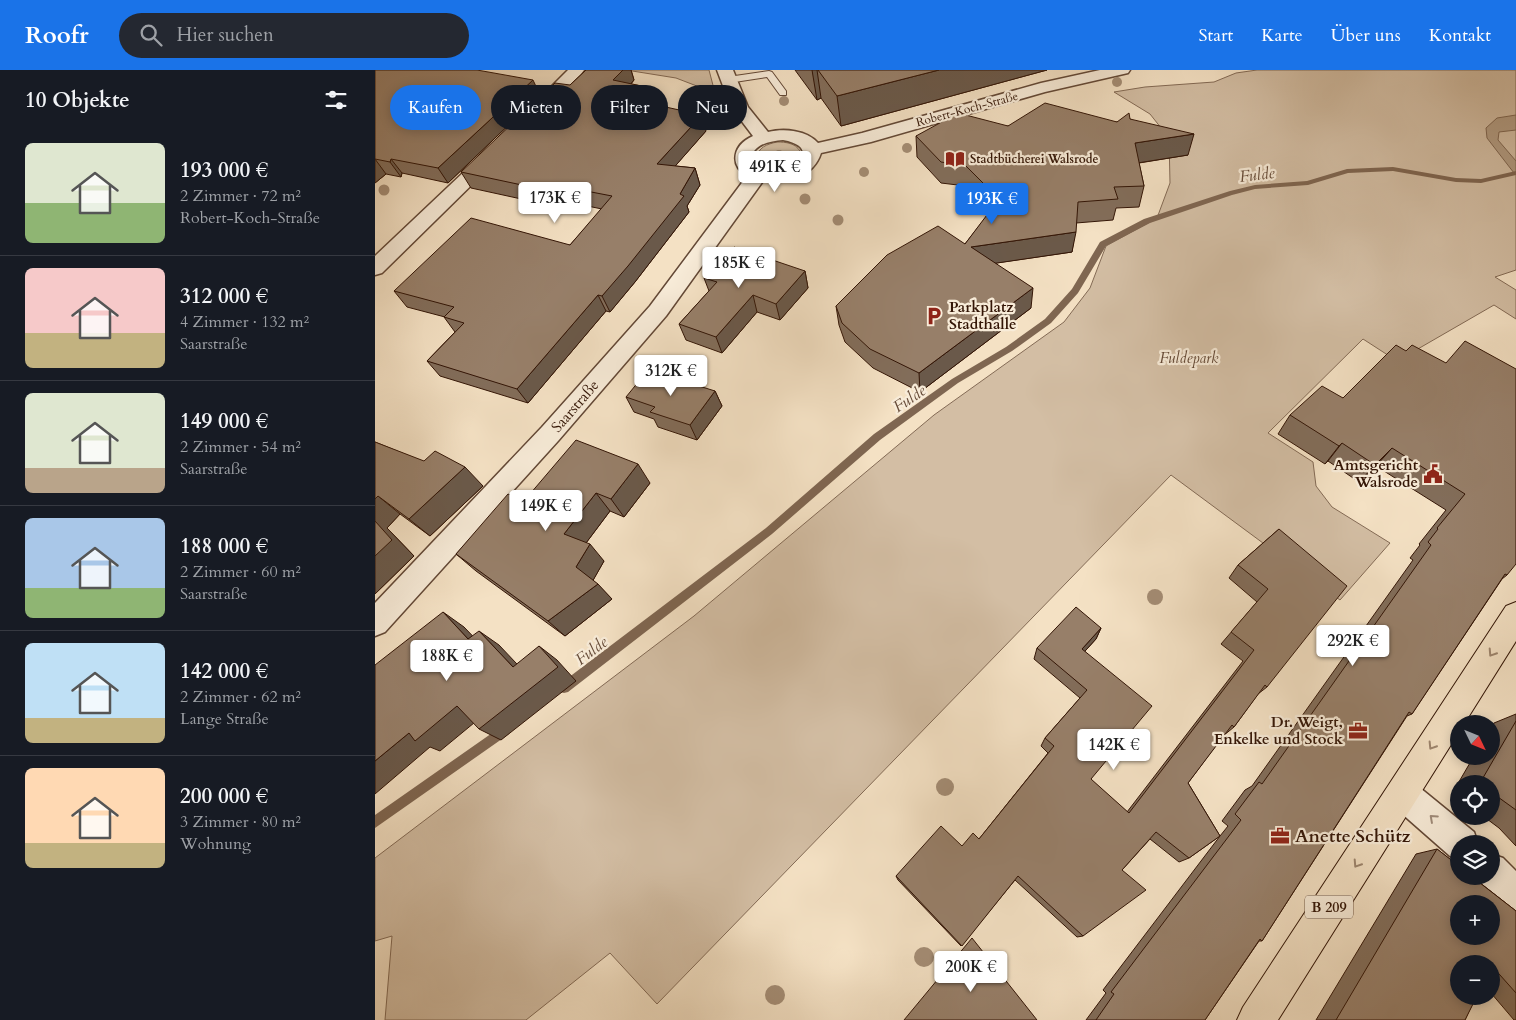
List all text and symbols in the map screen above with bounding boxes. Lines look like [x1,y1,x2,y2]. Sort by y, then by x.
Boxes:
search box [119,13,469,58]
text: Roofr [25,19,89,52]
icon: search [137,21,165,49]
text: Hier suchen [177,22,274,48]
text: Start [1198,23,1233,48]
text: Karte [1261,23,1303,48]
text: Über uns [1331,23,1401,48]
text: Kontakt [1429,23,1491,48]
chip: Kaufen [390,85,481,130]
chip: Mieten [491,85,581,130]
chip: Filter [591,85,668,130]
chip: Neu [678,85,747,130]
text: 10 Objekte [25,86,130,115]
icon: filters [322,86,350,114]
street label: Robert-Koch-Straße [914,88,1020,130]
library icon: Stadtbücherei Walsrode [944,148,966,170]
pin: 491K € [734,150,816,193]
place label: Stadtbücherei Walsrode [970,151,1098,167]
text: 193 000 € [180,156,268,185]
text: 491K € [749,156,801,178]
water label: Fulde [1238,162,1277,188]
icon: home [65,163,125,223]
pin: 173K € [514,182,596,224]
pin: 193K € [951,182,1033,225]
text: 2 Zimmer · 72 m² [180,185,301,207]
text: 173K € [529,187,581,209]
text: 193K € [966,188,1018,210]
text: Robert-Koch-Straße [180,207,320,229]
pin: 185K € [698,246,780,289]
text: 185K € [713,252,765,274]
text: 312 000 € [180,282,268,311]
icon: home [65,288,125,348]
place label: Parkplatz Stadthalle [949,297,1017,334]
parking icon: Parkplatz Stadthalle [923,305,945,327]
text: 4 Zimmer · 132 m² [180,311,309,333]
text: Saarstraße [180,333,248,355]
park label: Fuldepark [1159,348,1219,368]
pin: 312K € [630,354,712,397]
text: 312K € [645,360,697,382]
street label: Saarstraße [547,375,603,436]
water label: Fulde [889,379,931,418]
text: 149 000 € [180,407,268,436]
icon: home [65,413,125,473]
text: 2 Zimmer · 54 m² [180,436,301,458]
place label: Amtsgericht Walsrode [1334,455,1419,492]
text: Saarstraße [180,458,248,480]
public building icon: Amtsgericht Walsrode [1422,463,1444,485]
pin: 149K € [505,490,587,532]
text: 149K € [520,495,572,517]
text: 188 000 € [180,532,268,561]
icon: home [65,538,125,598]
text: 2 Zimmer · 60 m² [180,561,301,583]
text: Saarstraße [180,583,248,605]
pin: 292K € [1312,624,1394,667]
text: 292K € [1327,630,1379,652]
water label: Fulde [571,631,613,670]
pin: 188K € [406,640,488,682]
text: 188K € [421,645,473,667]
one-way arrow [1488,647,1498,656]
text: 142 000 € [180,657,268,686]
icon: home [65,663,125,723]
text: 2 Zimmer · 62 m² [180,686,301,708]
text: Lange Straße [180,708,269,730]
place label: Dr. Weigt, Enkelke und Stock [1214,712,1344,749]
north arrow [1450,715,1500,765]
map controls [1450,715,1500,1005]
office icon: Dr. Weigt, Enkelke und Stock [1347,720,1369,742]
pin: 142K € [1073,728,1155,771]
text: 142K € [1088,734,1140,756]
one-way arrow [1429,741,1438,750]
button: locate [1450,775,1500,825]
text: 200 000 € [180,782,268,811]
icon: home [65,788,125,848]
text: 3 Zimmer · 80 m² [180,811,301,833]
one-way arrow [1429,815,1438,824]
place label: Anette Schütz [1295,824,1411,849]
office icon: Anette Schütz [1269,825,1291,847]
text: Wohnung [180,833,251,855]
button: layers [1450,835,1500,885]
one-way arrow [1354,858,1363,868]
button: + [1450,895,1500,945]
road number: B 209 [1305,896,1353,919]
pin: 200K € [930,950,1012,993]
button: − [1450,955,1500,1005]
text: 200K € [945,956,997,978]

